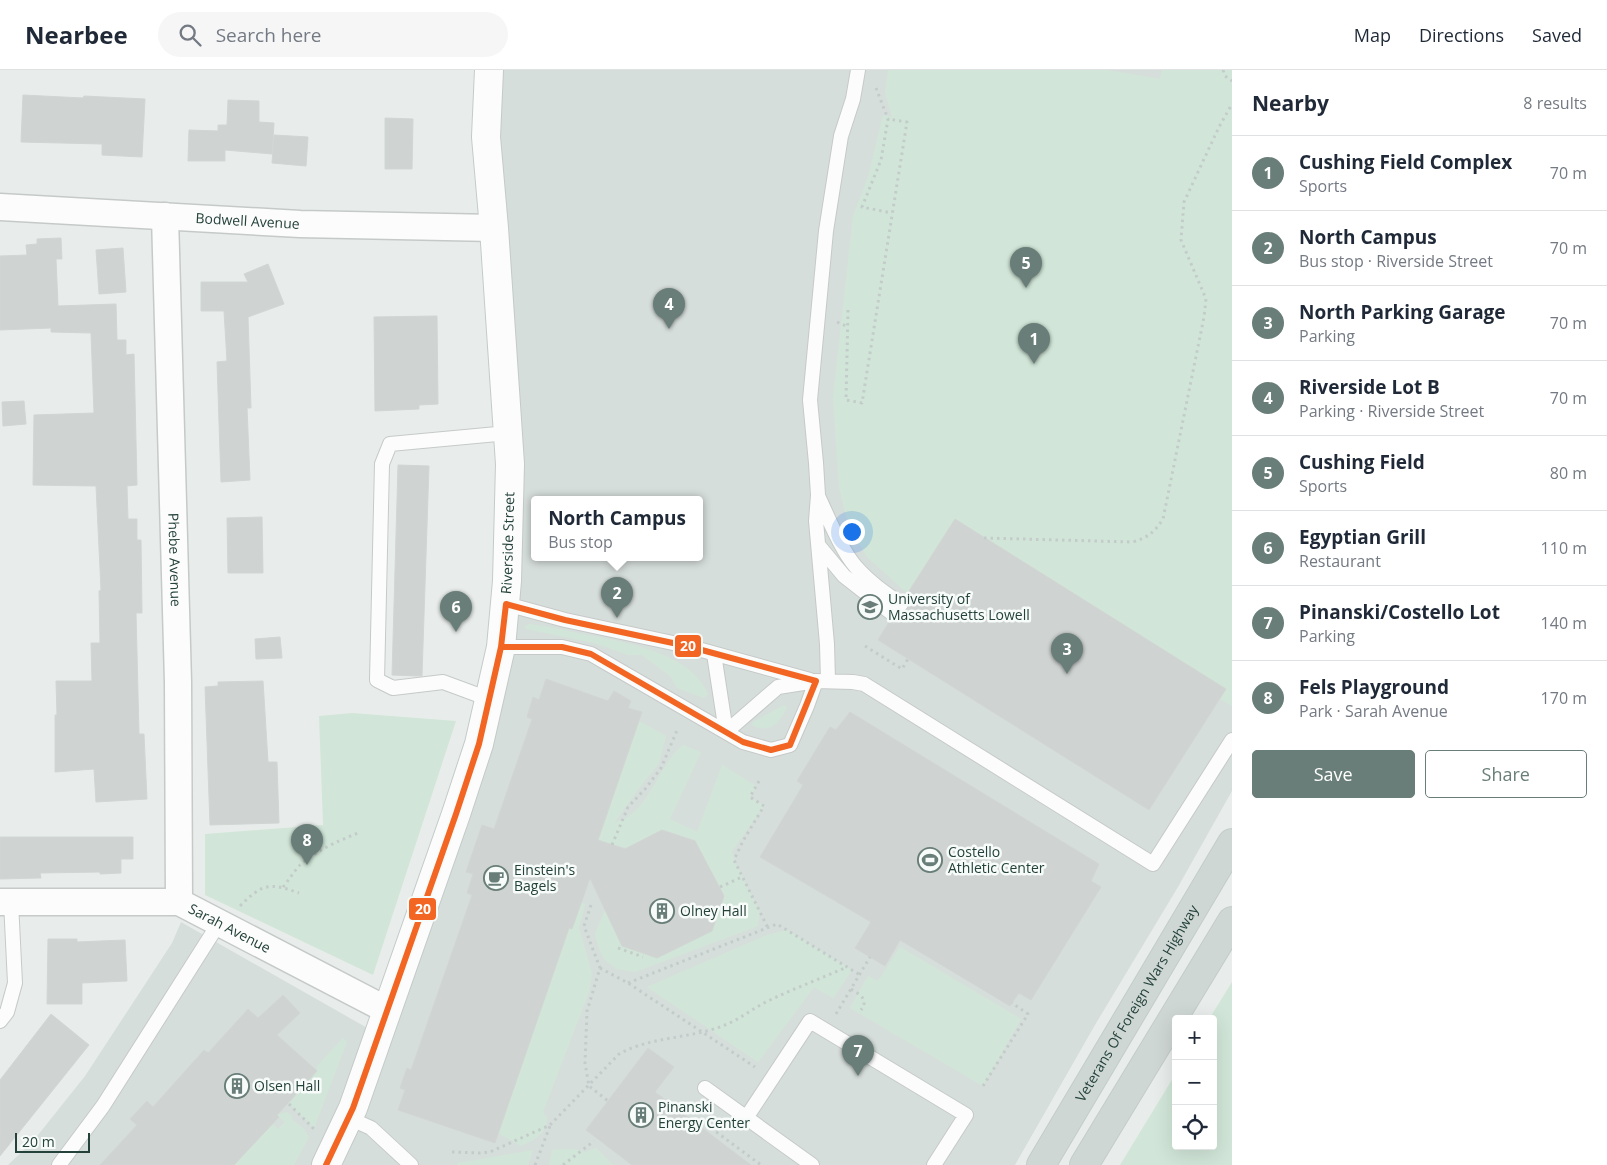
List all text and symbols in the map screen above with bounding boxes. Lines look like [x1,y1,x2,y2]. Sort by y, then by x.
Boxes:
search box [158,12,508,57]
text: Nearbee [25,18,128,51]
icon: search [176,21,204,49]
text: Search here [216,22,322,48]
text: Map [1354,23,1391,47]
text: Directions [1419,23,1504,47]
text: Saved [1532,23,1582,47]
text: Nearby [1252,89,1329,117]
text: 8 results [1523,92,1587,114]
text: Cushing Field Complex [1299,149,1512,175]
text: 1 [1263,162,1273,184]
text: 70 m [1550,162,1587,184]
text: Sports [1299,175,1347,197]
street label: Bodwell Avenue [195,208,300,233]
text: North Campus [1299,224,1437,250]
text: 2 [1263,237,1273,259]
text: 70 m [1550,237,1587,259]
pin: 5 [1010,247,1042,288]
text: Bus stop · Riverside Street [1299,250,1493,272]
pin: 4 [653,288,685,329]
text: North Parking Garage [1299,299,1506,325]
text: 3 [1263,312,1273,334]
text: 70 m [1550,312,1587,334]
pin: 1 [1018,323,1050,364]
text: Parking [1299,325,1355,347]
text: Riverside Lot B [1299,374,1440,400]
text: 4 [1263,387,1273,409]
text: 70 m [1550,387,1587,409]
text: Parking · Riverside Street [1299,400,1484,422]
text: Cushing Field [1299,449,1425,475]
text: 5 [1263,462,1273,484]
text: 80 m [1550,462,1587,484]
text: Sports [1299,475,1347,497]
street label: Riverside Street [496,492,518,595]
popup [531,496,703,561]
text: North Campus [548,505,686,531]
street label: Phebe Avenue [164,513,186,607]
your location [839,519,865,545]
text: Egyptian Grill [1299,524,1426,550]
text: Bus stop [548,531,613,553]
text: 6 [1263,537,1273,559]
text: 110 m [1541,537,1587,559]
text: Restaurant [1299,550,1381,572]
pin: 2 [601,577,633,618]
place label: University of Massachusetts Lowell [888,589,1030,624]
pin: 6 [440,591,472,632]
school or university icon: University of Massachusetts Lowell [857,594,883,620]
text: Pinanski/Costello Lot [1299,599,1500,625]
text: 7 [1263,612,1273,634]
text: 140 m [1541,612,1587,634]
text: Parking [1299,625,1355,647]
pin: 3 [1051,633,1083,674]
line badge: 20 [674,634,702,658]
text: 20 [680,636,696,655]
text: Fels Playground [1299,674,1449,700]
text: 8 [1263,687,1273,709]
text: 170 m [1541,687,1587,709]
text: Park · Sarah Avenue [1299,700,1448,722]
button: Save [1252,750,1415,798]
button: Share [1425,750,1587,798]
pin: 8 [291,824,323,865]
place label: Costello Athletic Center [948,842,1045,877]
sports icon: Costello Athletic Center [917,847,943,873]
place label: Einstein's Bagels [514,860,576,895]
cafe icon: Einstein's Bagels [483,865,509,891]
line badge: 20 [408,897,437,921]
building icon: Olney Hall [649,898,675,924]
street label: Sarah Avenue [185,899,274,957]
text: 20 [415,899,431,918]
street label: Veterans Of Foreign Wars Highway [1071,900,1203,1105]
place label: Olney Hall [680,901,747,920]
map controls [1172,1015,1217,1150]
button: + [1172,1015,1217,1060]
pin: 7 [842,1035,874,1076]
button: − [1172,1060,1217,1105]
building icon: Olsen Hall [224,1073,250,1099]
place label: Olsen Hall [254,1076,320,1095]
place label: Pinanski Energy Center [658,1097,750,1132]
building icon: Pinanski Energy Center [628,1102,654,1128]
button: locate [1172,1105,1217,1150]
scale bar [15,1130,90,1153]
text: 20 m [22,1132,55,1151]

